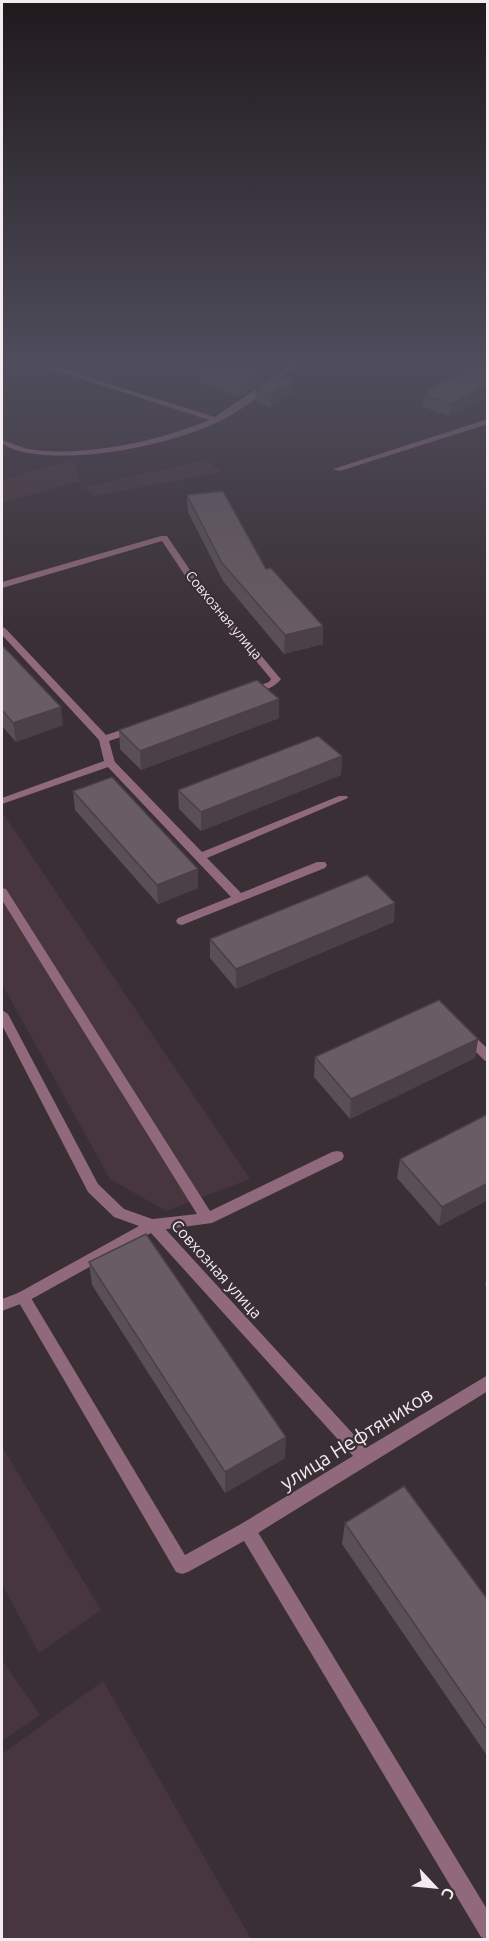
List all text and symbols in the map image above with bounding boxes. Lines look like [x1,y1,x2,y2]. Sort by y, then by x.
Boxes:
street label: Совхозная улица [182,567,266,663]
street label: Совхозная улица [168,1216,266,1322]
street label: улица Нефтяников [276,1382,436,1494]
north arrow [405,1857,465,1917]
text: С [438,1885,459,1902]

